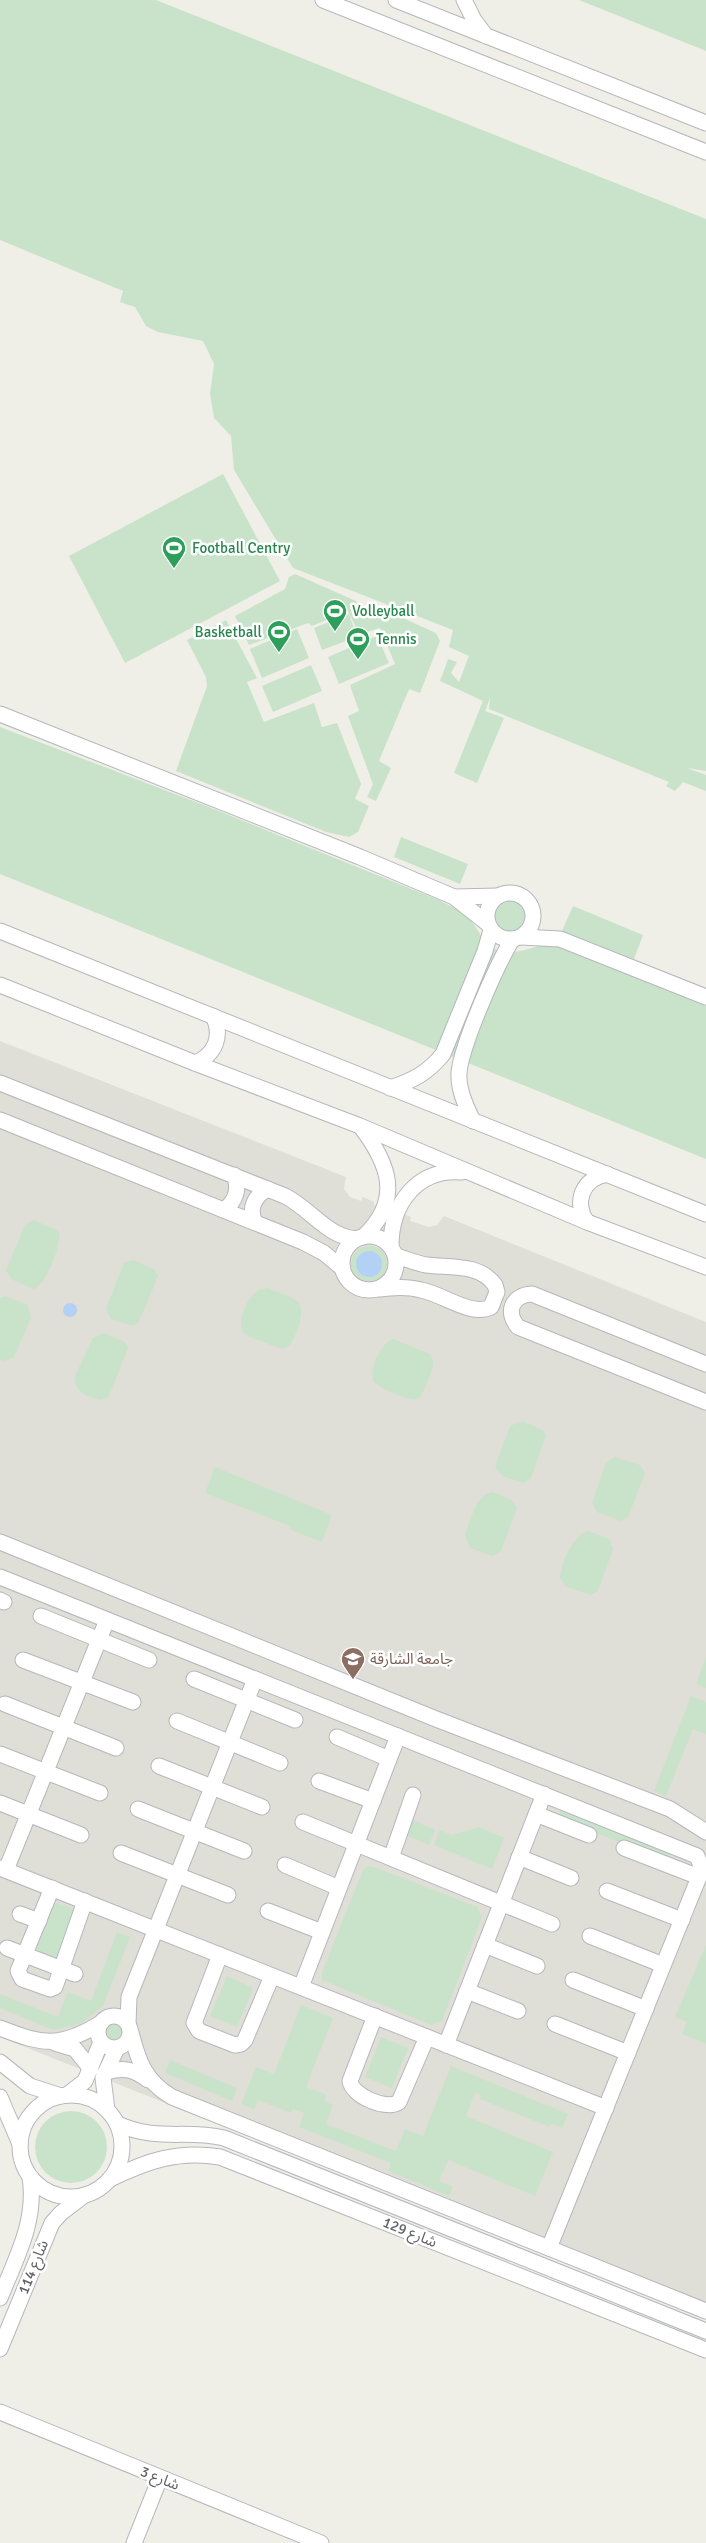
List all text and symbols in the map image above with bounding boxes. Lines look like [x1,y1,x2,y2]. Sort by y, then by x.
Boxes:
sports icon: Football Centry [161,535,187,569]
place label: Football Centry [192,539,290,557]
sports icon: Volleyball [322,598,348,632]
place label: Volleyball [352,602,415,620]
sports icon: Basketball [266,619,292,653]
place label: Basketball [195,623,262,641]
sports icon: Tennis [345,626,371,660]
place label: Tennis [376,630,417,648]
school or university icon: جامعة الشارقة [340,1646,366,1680]
place label: جامعة الشارقة [370,1650,453,1668]
street label: شارع 129 [379,2213,440,2254]
street label: شارع 114 [14,2237,55,2298]
street label: شارع 3 [137,2462,182,2497]

